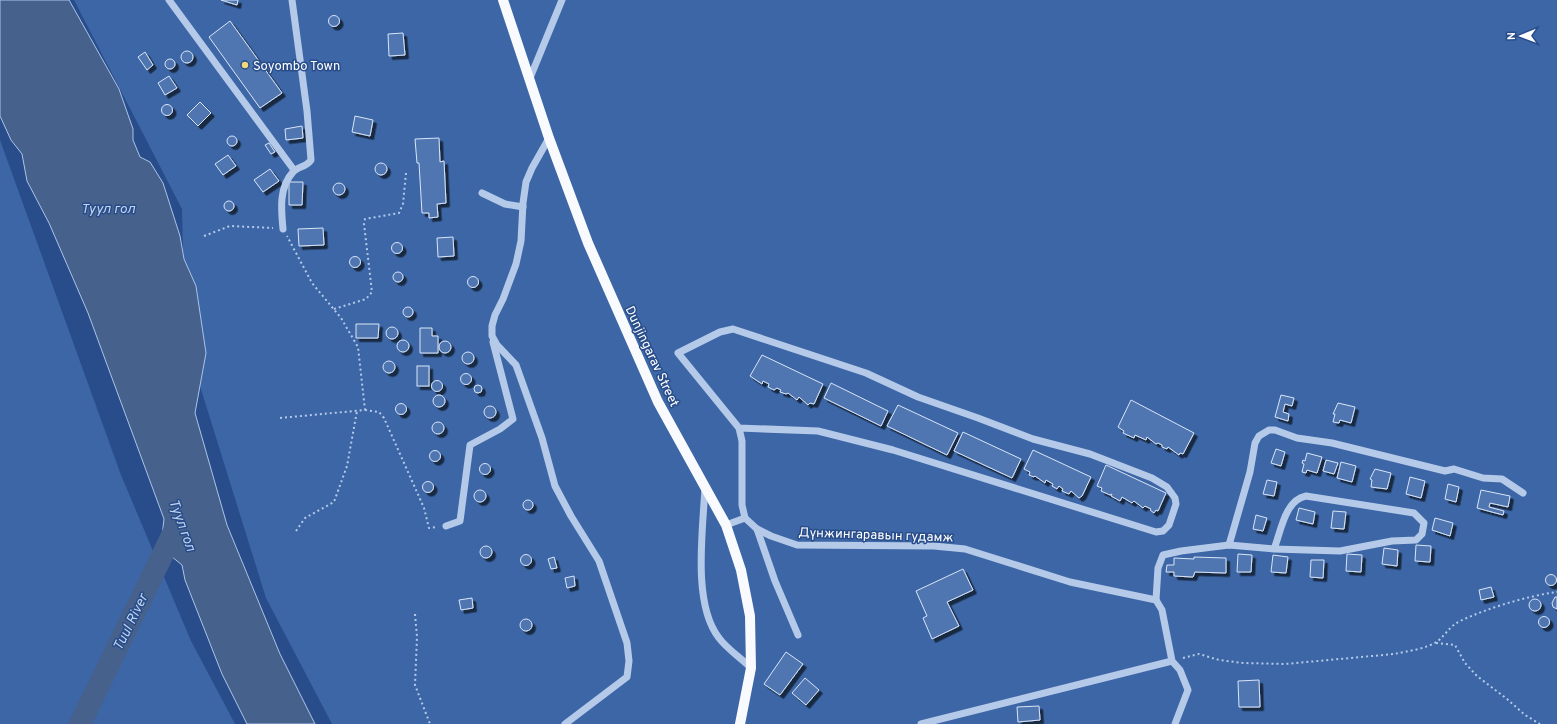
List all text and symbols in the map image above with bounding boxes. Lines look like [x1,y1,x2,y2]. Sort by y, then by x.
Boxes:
north arrow [1501,16,1541,56]
text: N [1505,32,1519,40]
place label: Soyombo Town [253,59,340,75]
marker: Soyombo Town [240,60,250,70]
water label: Туул гол [81,201,136,218]
street label: Dunjingarav Street [621,304,682,410]
water label: Туул гол [164,497,199,555]
street label: Дүнжингаравын гудамж [798,525,954,547]
water label: Tuul River [110,590,153,654]

